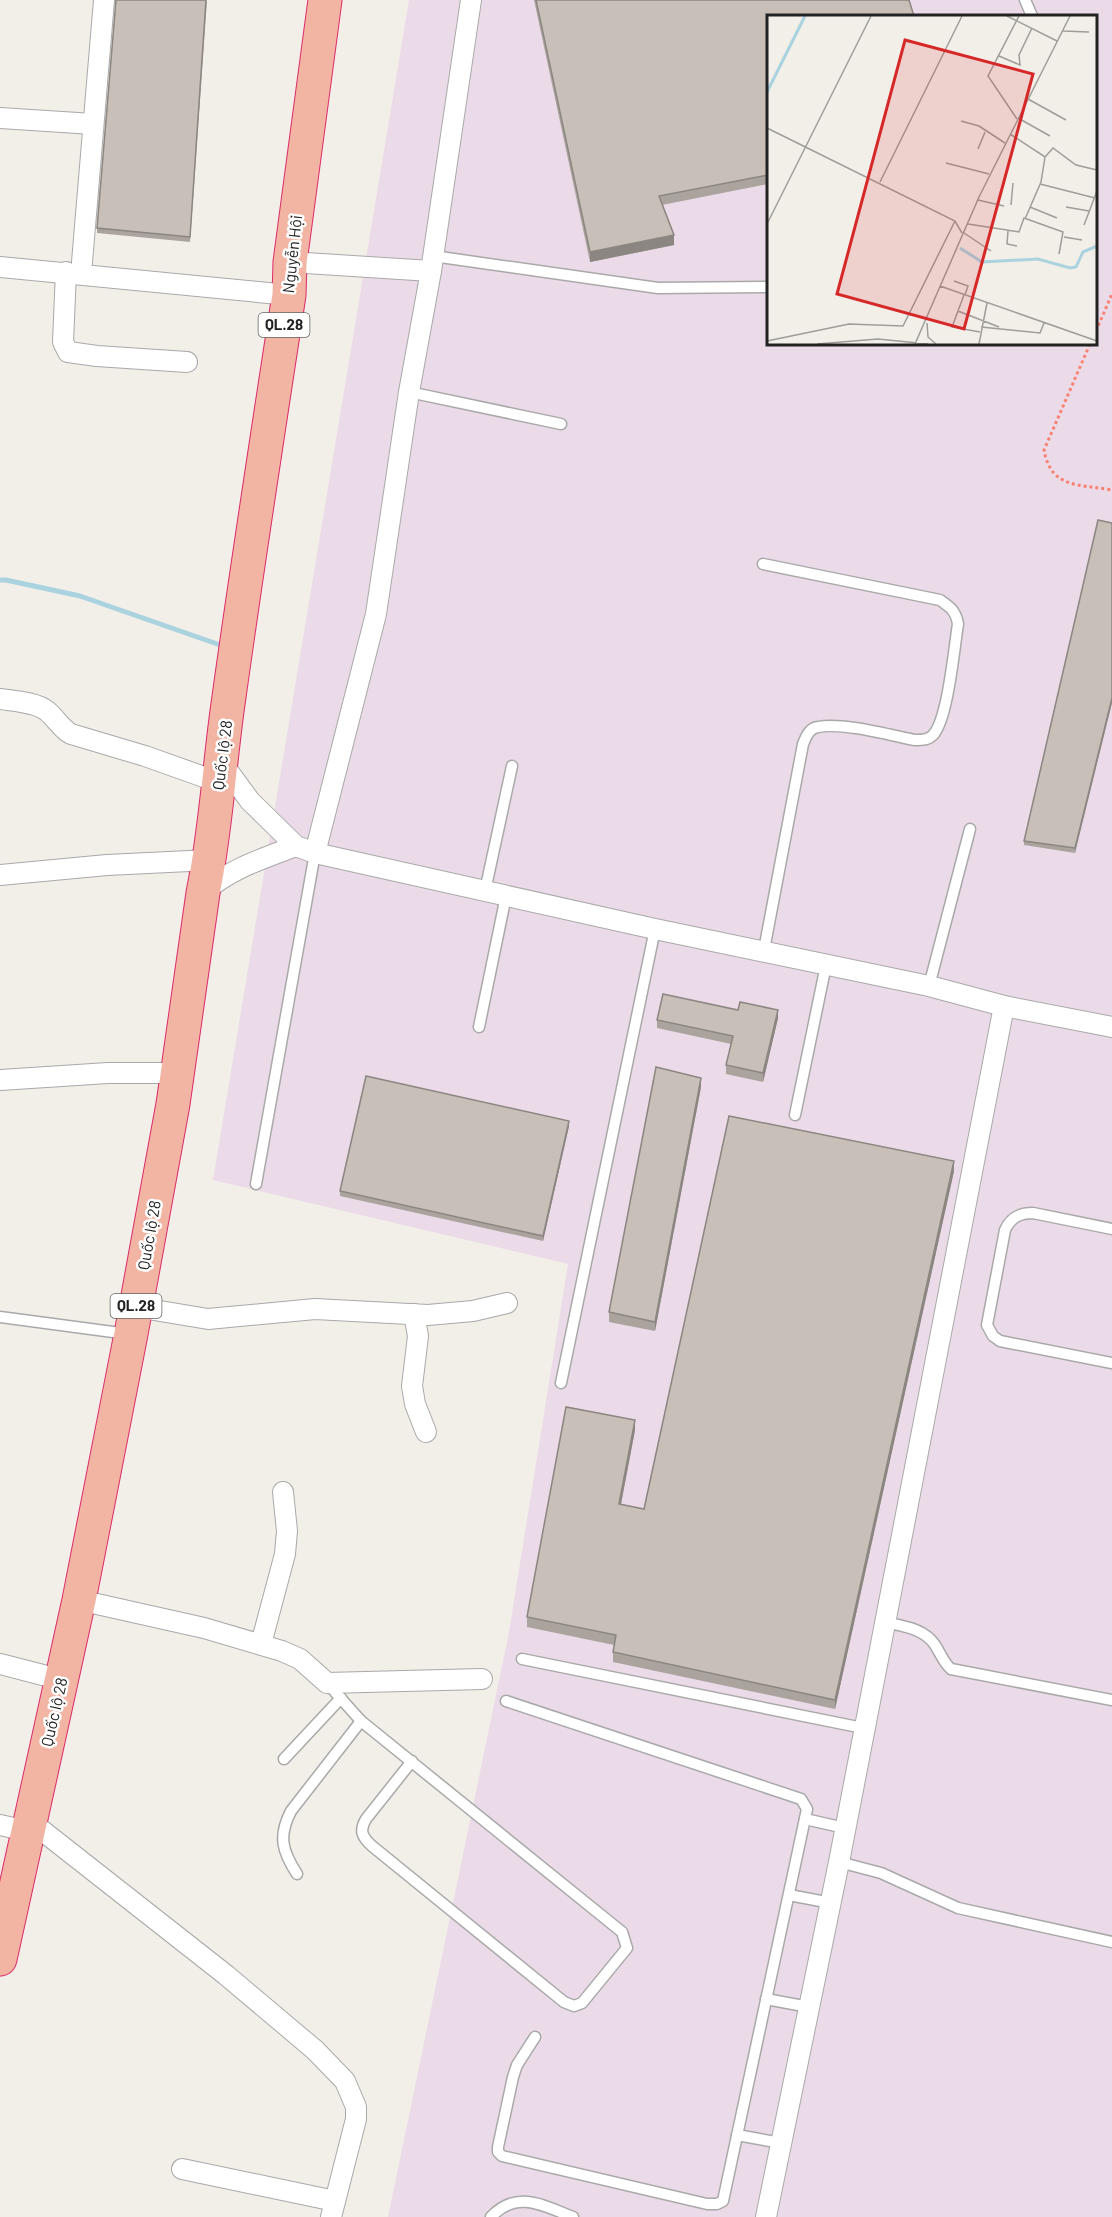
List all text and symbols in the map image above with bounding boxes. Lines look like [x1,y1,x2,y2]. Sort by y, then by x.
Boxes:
inset map [767,15,1097,345]
street label: Nguyễn Hội [278,214,305,294]
road number: QL.28 [258,313,310,337]
street label: Quốc lộ 28 [208,719,235,791]
street label: Quốc lộ 28 [133,1199,164,1271]
road number: QL.28 [110,1294,162,1318]
street label: Quốc lộ 28 [36,1676,71,1748]

